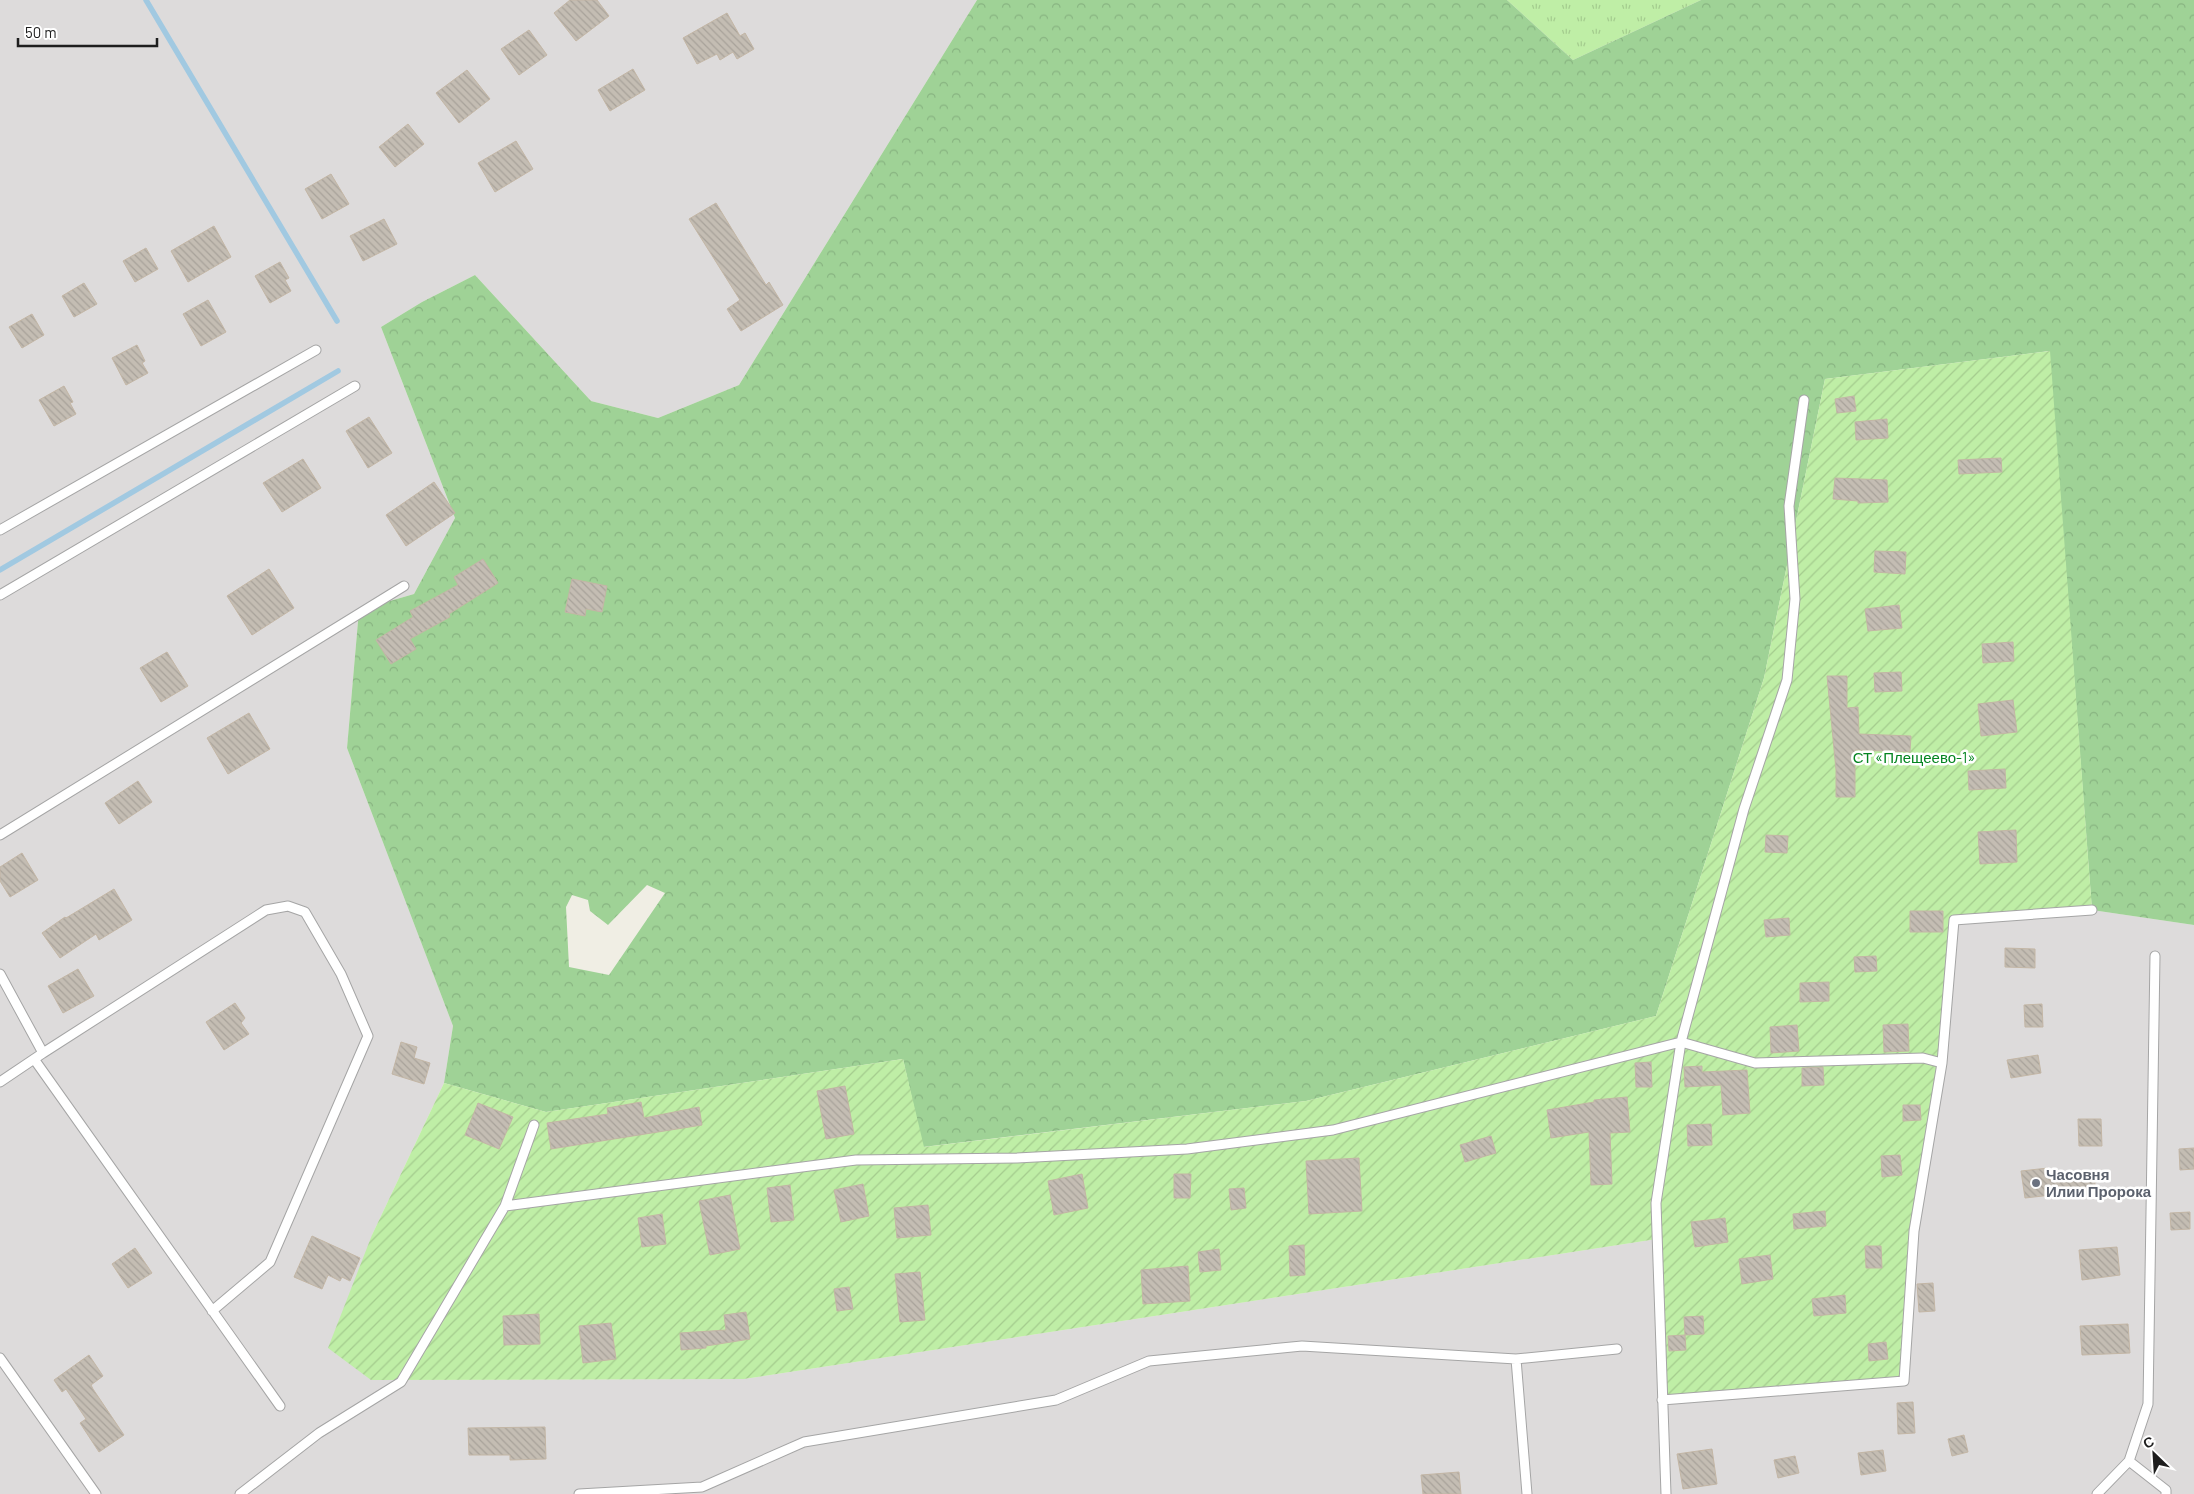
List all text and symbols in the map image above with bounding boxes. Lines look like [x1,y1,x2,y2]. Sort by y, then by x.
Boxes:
scale bar [18,15,156,47]
text: 50 m [25,23,57,41]
park label: СТ «Плещеево-1» [1853,748,1975,766]
place label: Часовня Илии Пророка [2046,1165,2152,1200]
marker: Часовня Илии Пророка [2030,1177,2042,1189]
north arrow [2129,1429,2179,1479]
text: С [2140,1432,2156,1452]

